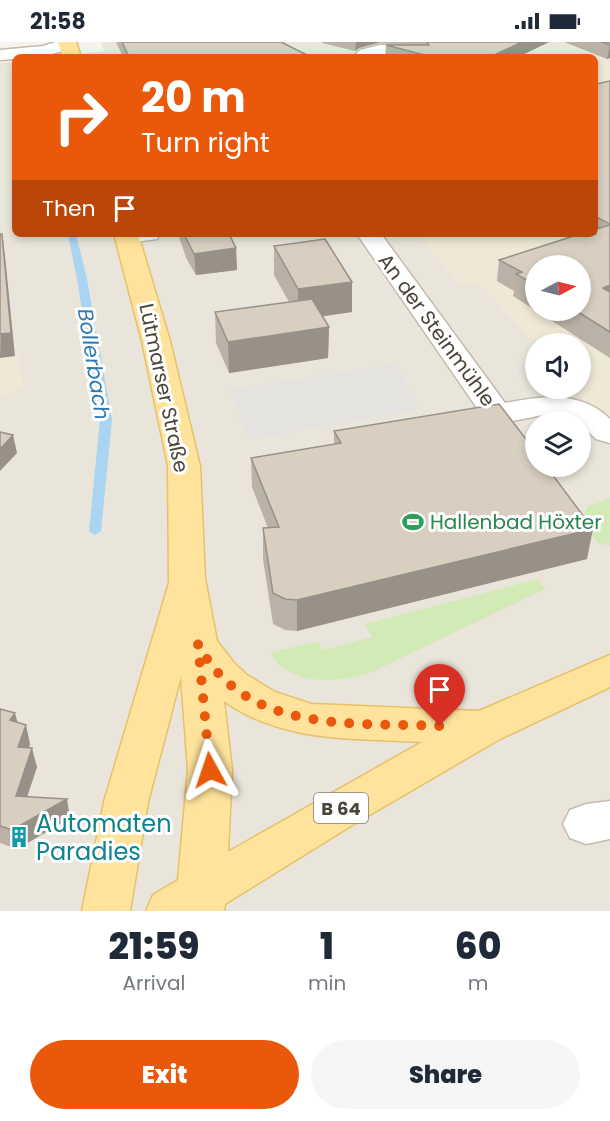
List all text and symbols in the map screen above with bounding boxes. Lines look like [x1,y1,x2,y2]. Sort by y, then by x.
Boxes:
text: 21:58 [30,6,86,37]
text: 20 m [141,68,246,127]
icon: right [42,78,120,156]
text: Turn right [141,124,270,161]
icon: arrive [108,192,141,225]
text: Then [42,193,96,224]
street label: An der Steinmühle [372,248,502,412]
north arrow [525,255,591,321]
map controls [525,255,591,477]
street label: Lütmarser Straße [132,301,196,475]
water label: Bollerbach [71,306,117,422]
button: sound [525,333,591,399]
button: layers [525,411,591,477]
place label: Hallenbad Höxter [430,508,602,536]
sports icon: Hallenbad Höxter [401,510,425,534]
pin [414,664,465,726]
icon: arrive [423,673,456,706]
position arrow [178,738,242,802]
road number: B 64 [314,793,368,823]
place label: Automaten Paradies [36,807,172,868]
building icon: Automaten Paradies [7,825,31,849]
text: 21:59 [109,921,199,972]
text: 1 [320,921,334,972]
text: 60 [455,921,501,972]
text: Arrival [122,969,185,997]
text: min [308,969,346,997]
text: m [468,969,488,997]
button: Exit [30,1040,299,1109]
button: Share [311,1040,580,1109]

